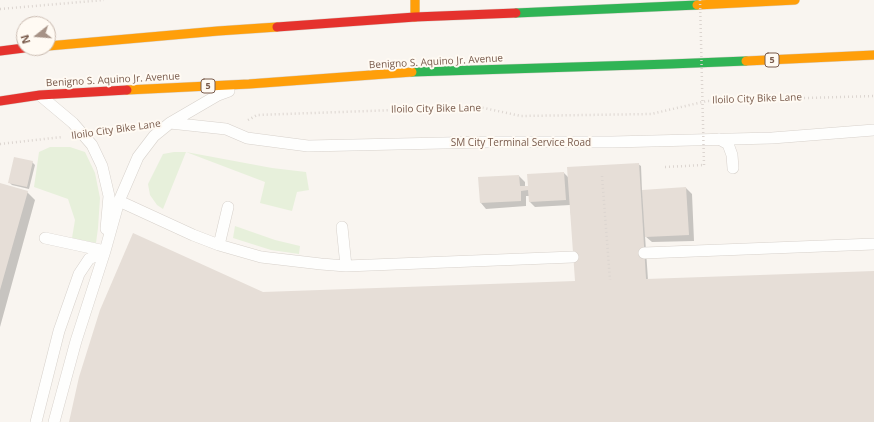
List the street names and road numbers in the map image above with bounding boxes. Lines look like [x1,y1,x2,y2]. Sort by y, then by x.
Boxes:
street label: Benigno S. Aquino Jr. Avenue [369,52,503,72]
road number: 5 [765,53,779,67]
street label: Benigno S. Aquino Jr. Avenue [46,70,180,90]
road number: 5 [201,79,215,93]
street label: Iloilo City Bike Lane [712,91,802,107]
street label: Iloilo City Bike Lane [391,102,481,116]
street label: Iloilo City Bike Lane [71,118,161,142]
street label: SM City Terminal Service Road [451,137,591,149]

